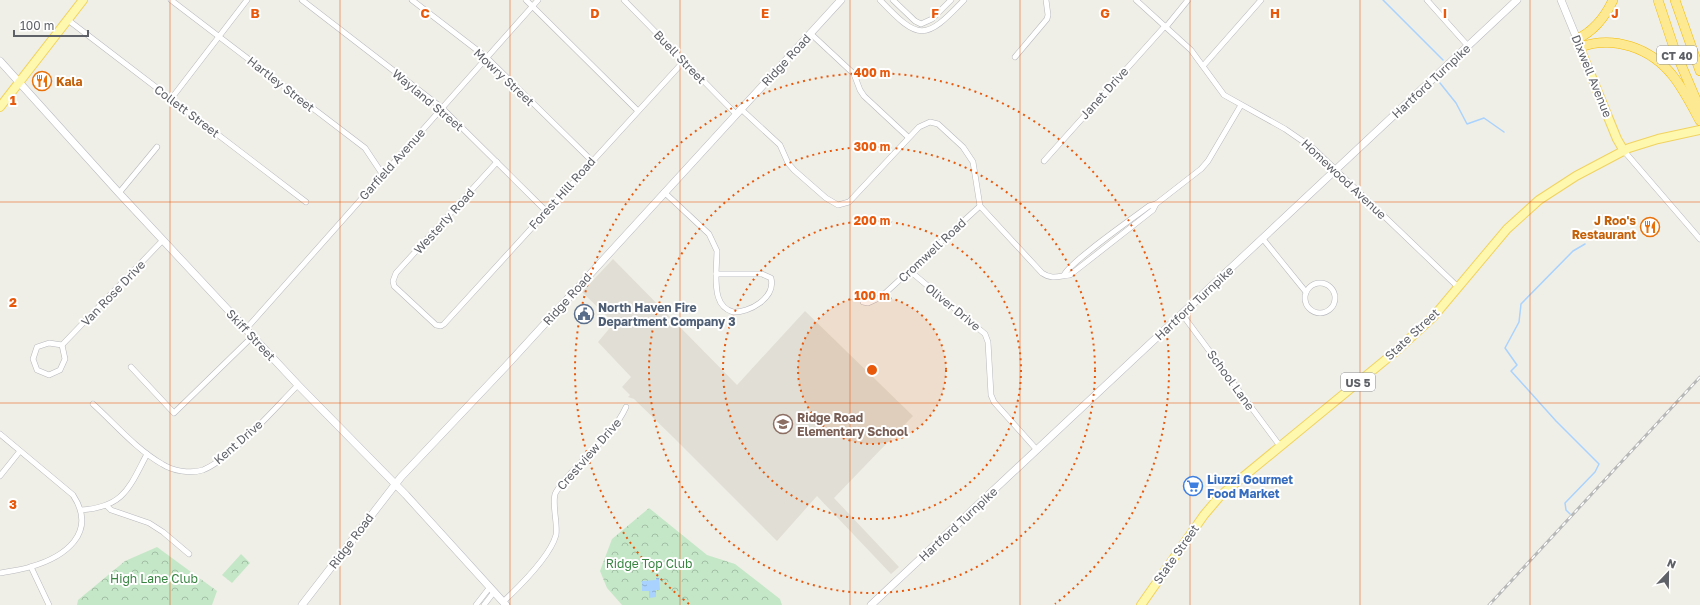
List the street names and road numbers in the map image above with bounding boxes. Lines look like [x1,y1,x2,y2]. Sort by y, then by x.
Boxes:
street label: Buell Street [651,27,709,87]
street label: Ridge Road [758,31,814,89]
street label: Dixwell Avenue [1569,32,1615,120]
street label: Hartford Turnpike [1389,41,1473,121]
street label: Mowry Street [471,45,538,109]
road number: CT 40 [1657,46,1697,64]
street label: Hartley Street [244,53,318,115]
street label: Janet Drive [1077,64,1131,122]
street label: Wayland Street [389,66,467,134]
street label: Collett Street [151,82,223,141]
street label: Garfield Avenue [356,125,428,203]
street label: Homewood Avenue [1298,136,1390,222]
street label: Forest Hill Road [526,154,598,232]
street label: Westerly Road [410,185,478,257]
street label: Cromwell Road [895,215,969,285]
street label: Van Rose Drive [78,257,148,329]
street label: Hartford Turnpike [1152,263,1236,343]
street label: Ridge Road [540,270,594,328]
street label: Oliver Drive [922,280,984,334]
street label: State Street [1382,305,1443,363]
street label: Skiff Street [223,306,279,364]
street label: School Lane [1204,347,1258,413]
road number: US 5 [1341,373,1375,391]
street label: Crestview Drive [554,415,624,493]
street label: Kent Drive [211,417,266,467]
street label: Hartford Turnpike [916,484,1000,564]
street label: Ridge Road [325,510,377,572]
street label: State Street [1150,521,1202,587]

